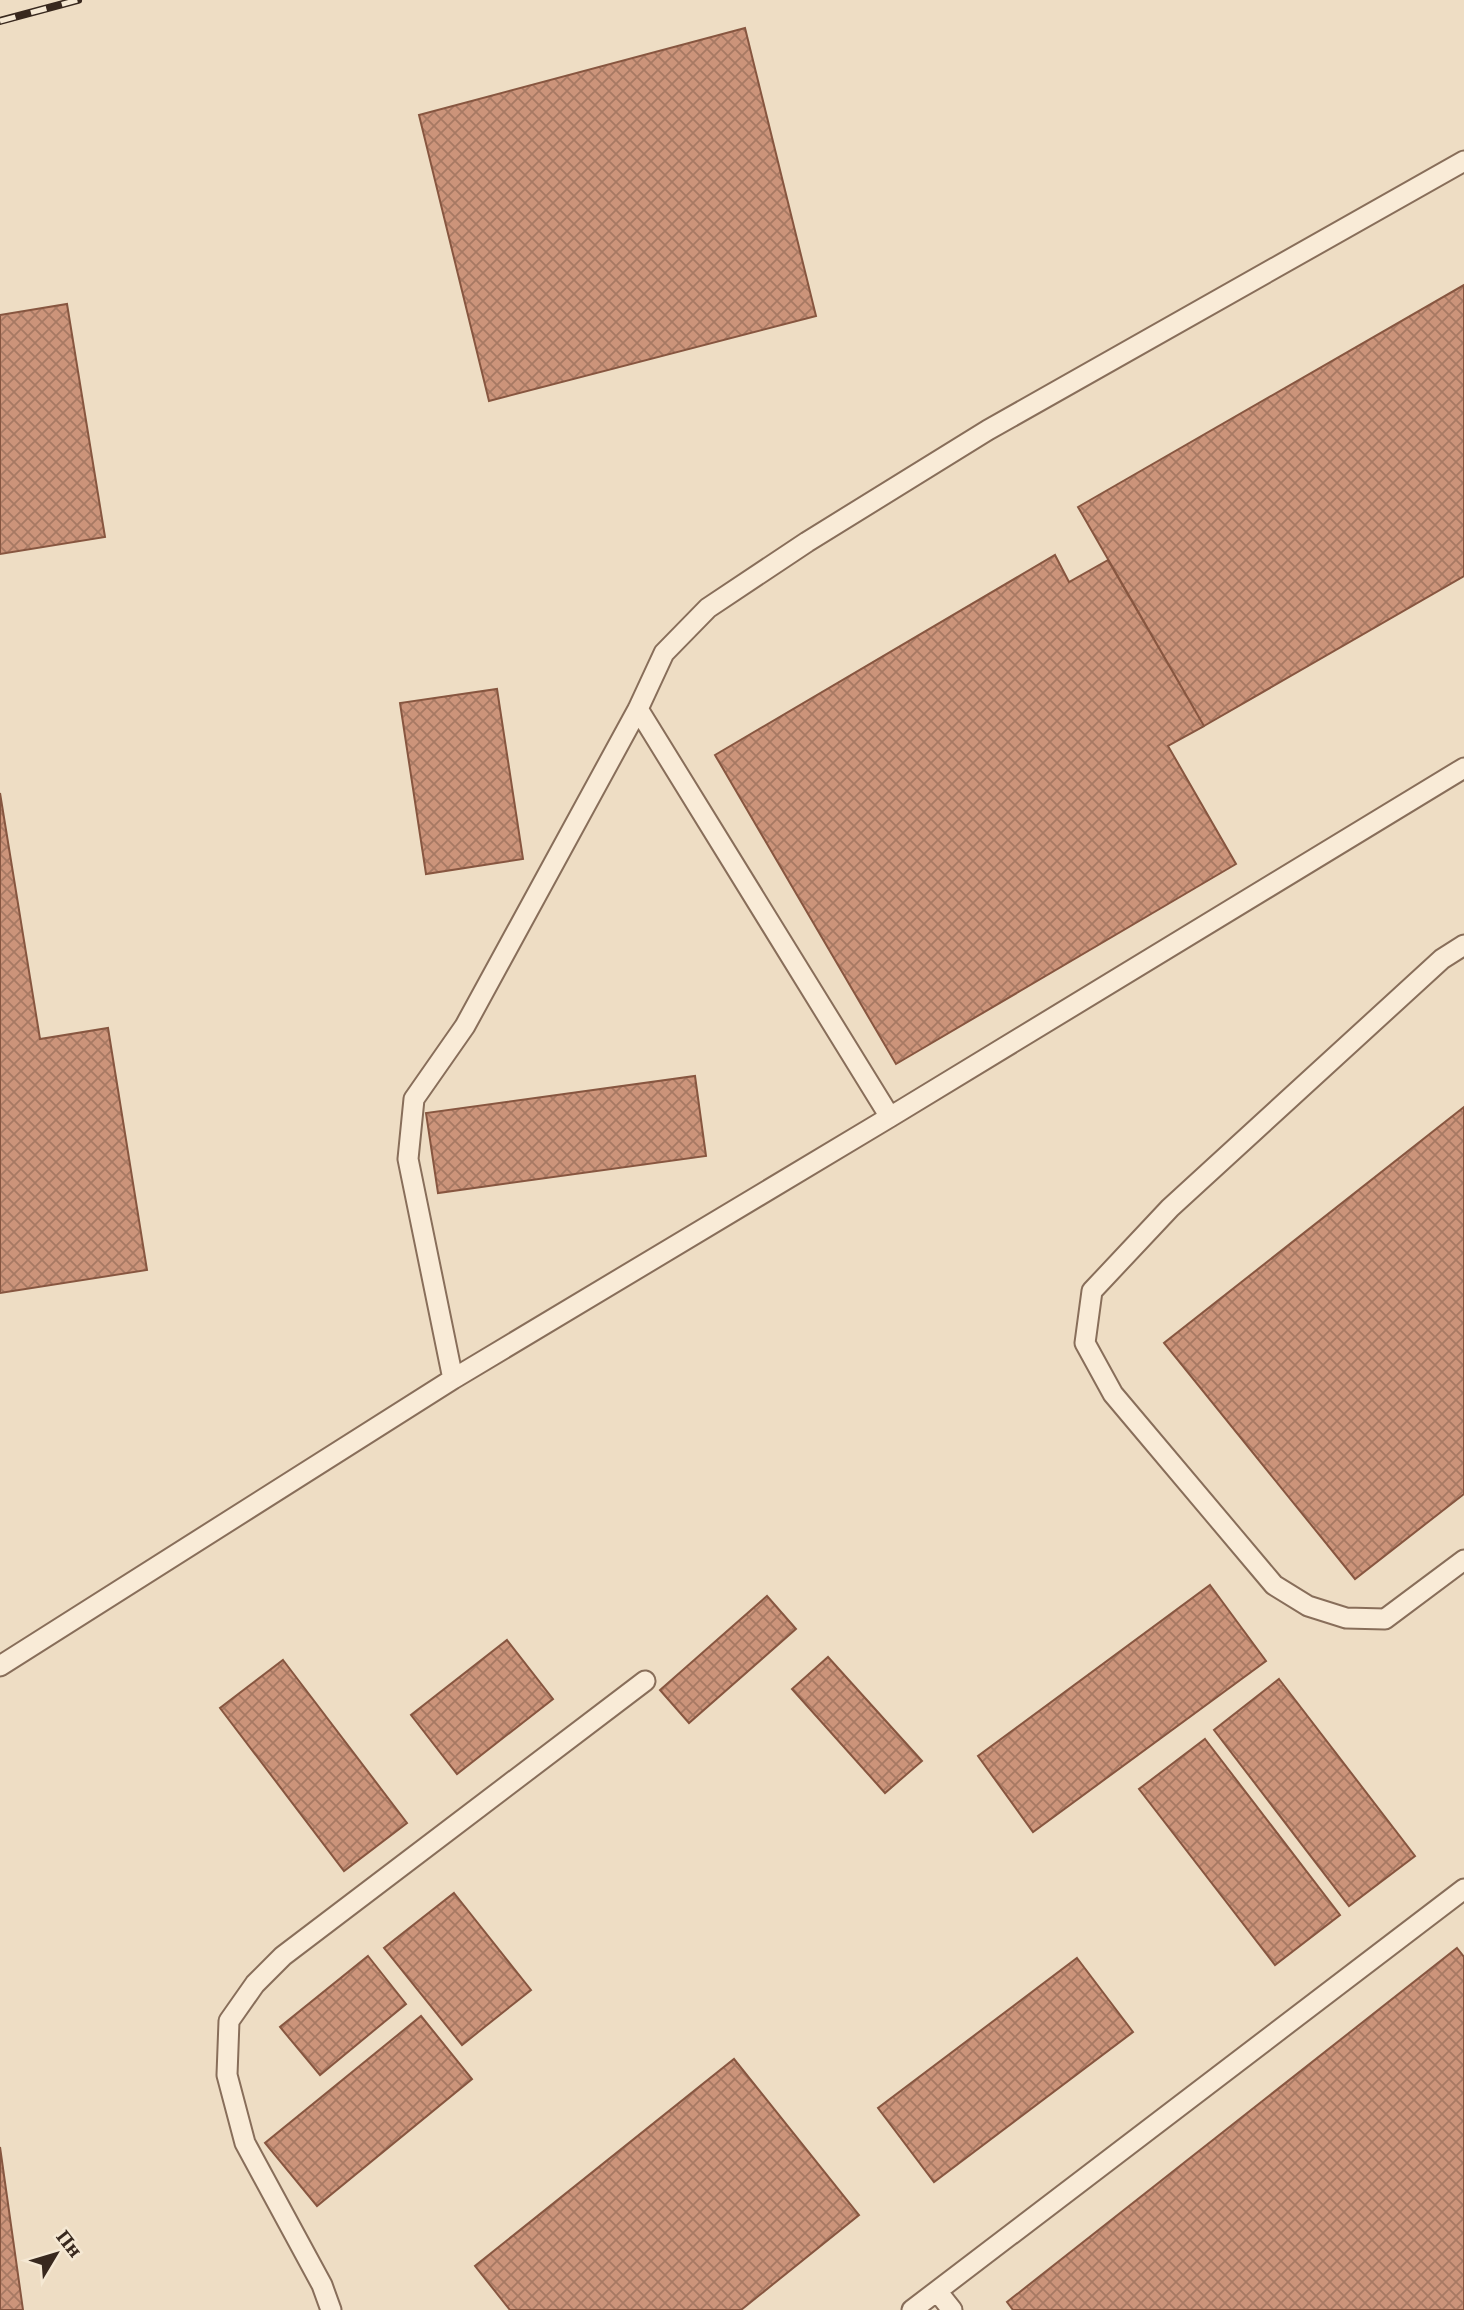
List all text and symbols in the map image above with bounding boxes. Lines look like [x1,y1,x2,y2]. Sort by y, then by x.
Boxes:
north arrow [21,2219,91,2289]
text: Пн [51,2225,88,2262]

